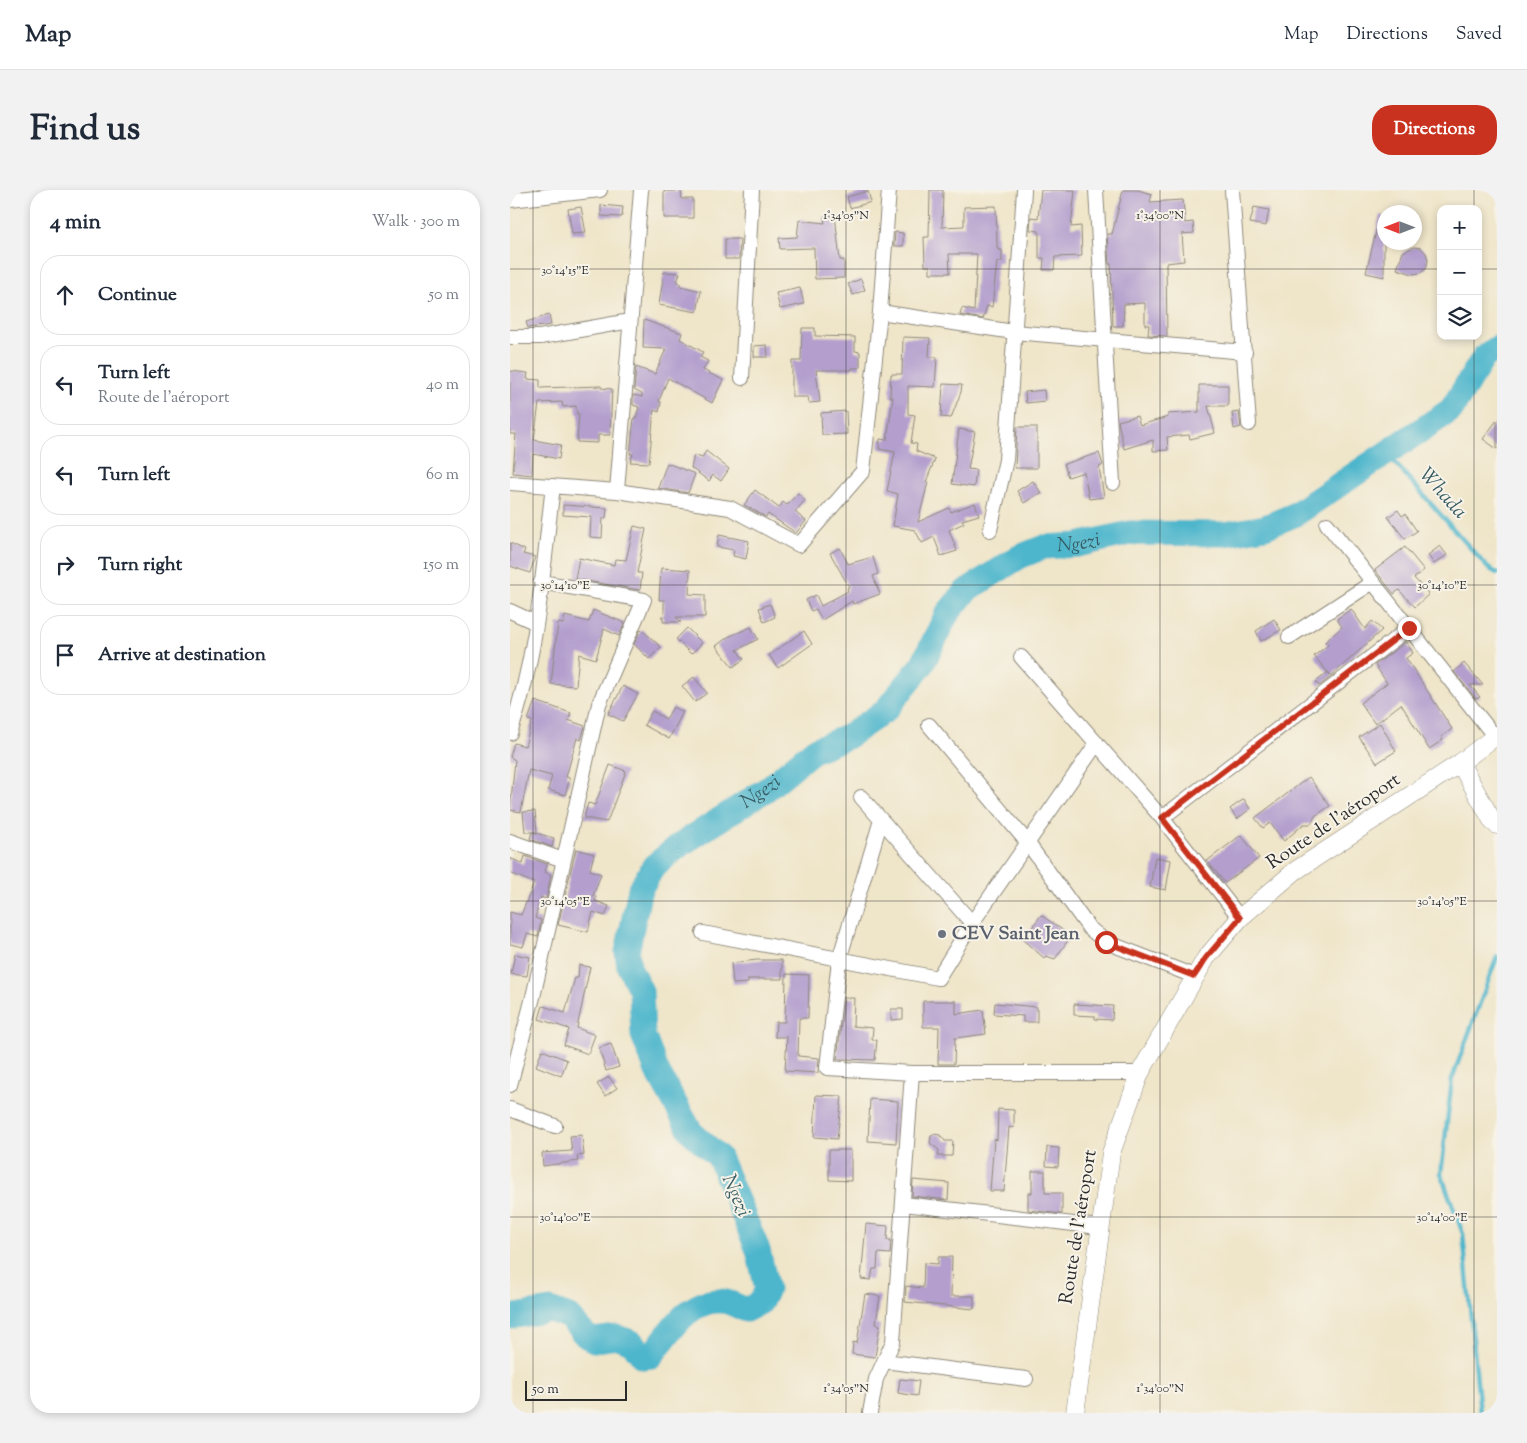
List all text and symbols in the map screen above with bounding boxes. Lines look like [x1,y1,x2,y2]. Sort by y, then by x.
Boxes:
text: Map [25,18,71,52]
text: Map [1284,22,1319,48]
text: Directions [1347,22,1428,48]
text: Saved [1456,22,1502,48]
text: Find us [30,105,140,156]
button: Directions [1372,105,1497,155]
north arrow [1377,205,1422,250]
map controls [1437,205,1482,340]
button: + [1437,205,1482,250]
text: 1°34'05"N [823,207,869,225]
text: 1°34'00"N [1136,207,1184,225]
text: 4 min [50,208,101,238]
text: Walk · 300 m [372,211,460,234]
button: − [1437,250,1482,295]
text: 30°14'15"E [541,262,590,280]
icon: ahead [51,281,79,309]
text: Continue [98,282,177,309]
text: 50 m [428,284,459,307]
button: layers [1437,295,1482,340]
text: Turn left [98,360,170,387]
icon: left [51,371,79,399]
text: 40 m [426,374,459,397]
text: Route de l'aéroport [98,387,229,410]
icon: left [51,461,79,489]
text: Turn left [98,462,170,489]
water label: Whada [1411,462,1473,526]
text: 60 m [426,464,459,487]
water label: Ngezi [1056,526,1103,561]
icon: right [51,551,79,579]
text: Turn right [98,552,182,579]
text: 150 m [423,554,459,577]
text: 30°14'10"E [540,577,590,595]
text: 30°14'10"E [1417,577,1467,595]
route end [1398,617,1421,640]
icon: arrive [51,641,79,669]
text: Arrive at destination [98,642,266,669]
street label: Route de l'aéroport [1262,767,1407,877]
water label: Ngezi [735,768,788,817]
text: 30°14'05"E [540,893,590,911]
text: 30°14'05"E [1417,893,1467,911]
place label: CEV Saint Jean [952,921,1080,948]
marker: CEV Saint Jean [936,928,948,940]
route start [1095,931,1118,954]
street label: Route de l'aéroport [1053,1147,1105,1306]
water label: Ngezi [713,1170,757,1222]
text: 30°14'00"E [539,1209,591,1227]
text: 30°14'00"E [1416,1209,1468,1227]
scale bar [525,1378,628,1401]
text: 50 m [532,1380,559,1400]
text: 1°34'05"N [823,1380,869,1398]
text: 1°34'00"N [1136,1380,1184,1398]

